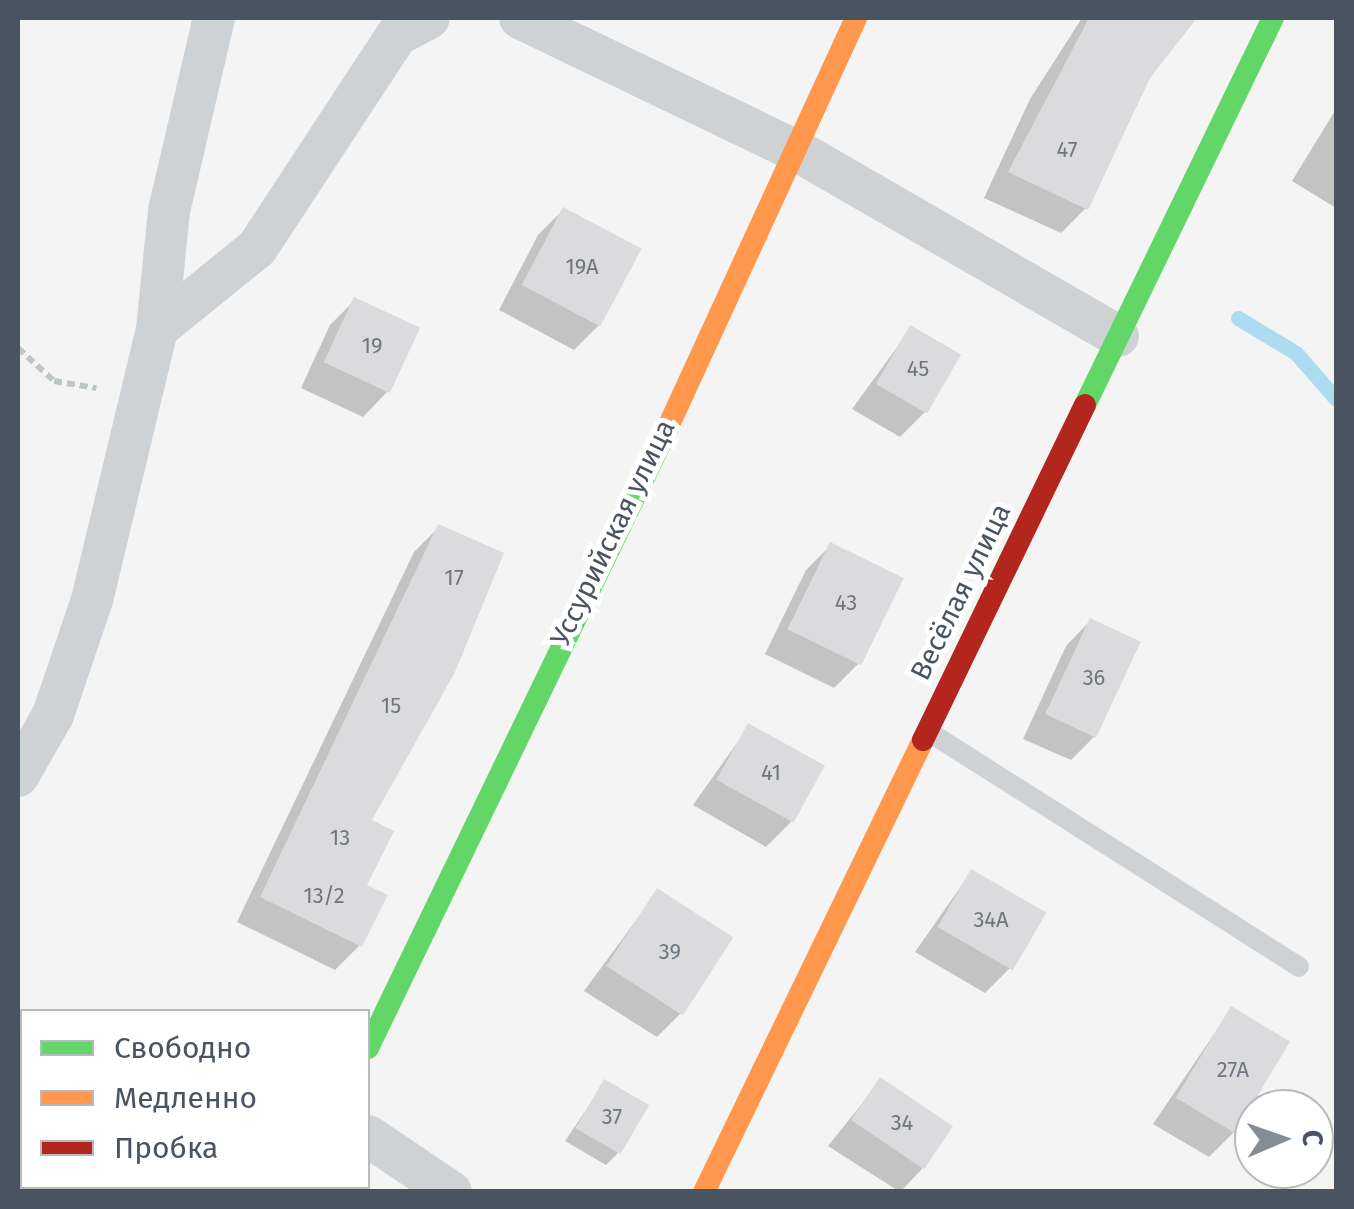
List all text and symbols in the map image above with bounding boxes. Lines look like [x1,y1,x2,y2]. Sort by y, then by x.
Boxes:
house number: 47 [1057,137,1077,163]
house number: 19А [565,254,599,280]
house number: 19 [361,333,383,359]
house number: 45 [907,356,929,382]
street label: Уссурийская улица [544,414,682,652]
street label: Весёлая улица [904,498,1018,686]
house number: 17 [444,565,464,591]
house number: 43 [835,590,857,616]
house number: 36 [1083,665,1105,691]
house number: 15 [381,693,401,719]
house number: 41 [761,760,781,786]
house number: 13 [330,825,350,851]
house number: 13/2 [303,883,345,909]
house number: 34А [973,907,1009,933]
house number: 39 [659,939,681,965]
legend [20,1009,370,1189]
text: Свободно [114,1030,251,1066]
house number: 27А [1217,1057,1249,1083]
text: Медленно [114,1080,257,1116]
north arrow [1234,1089,1334,1189]
house number: 37 [602,1104,622,1130]
house number: 34 [891,1110,913,1136]
text: С [1296,1129,1329,1147]
text: Пробка [114,1130,218,1166]

